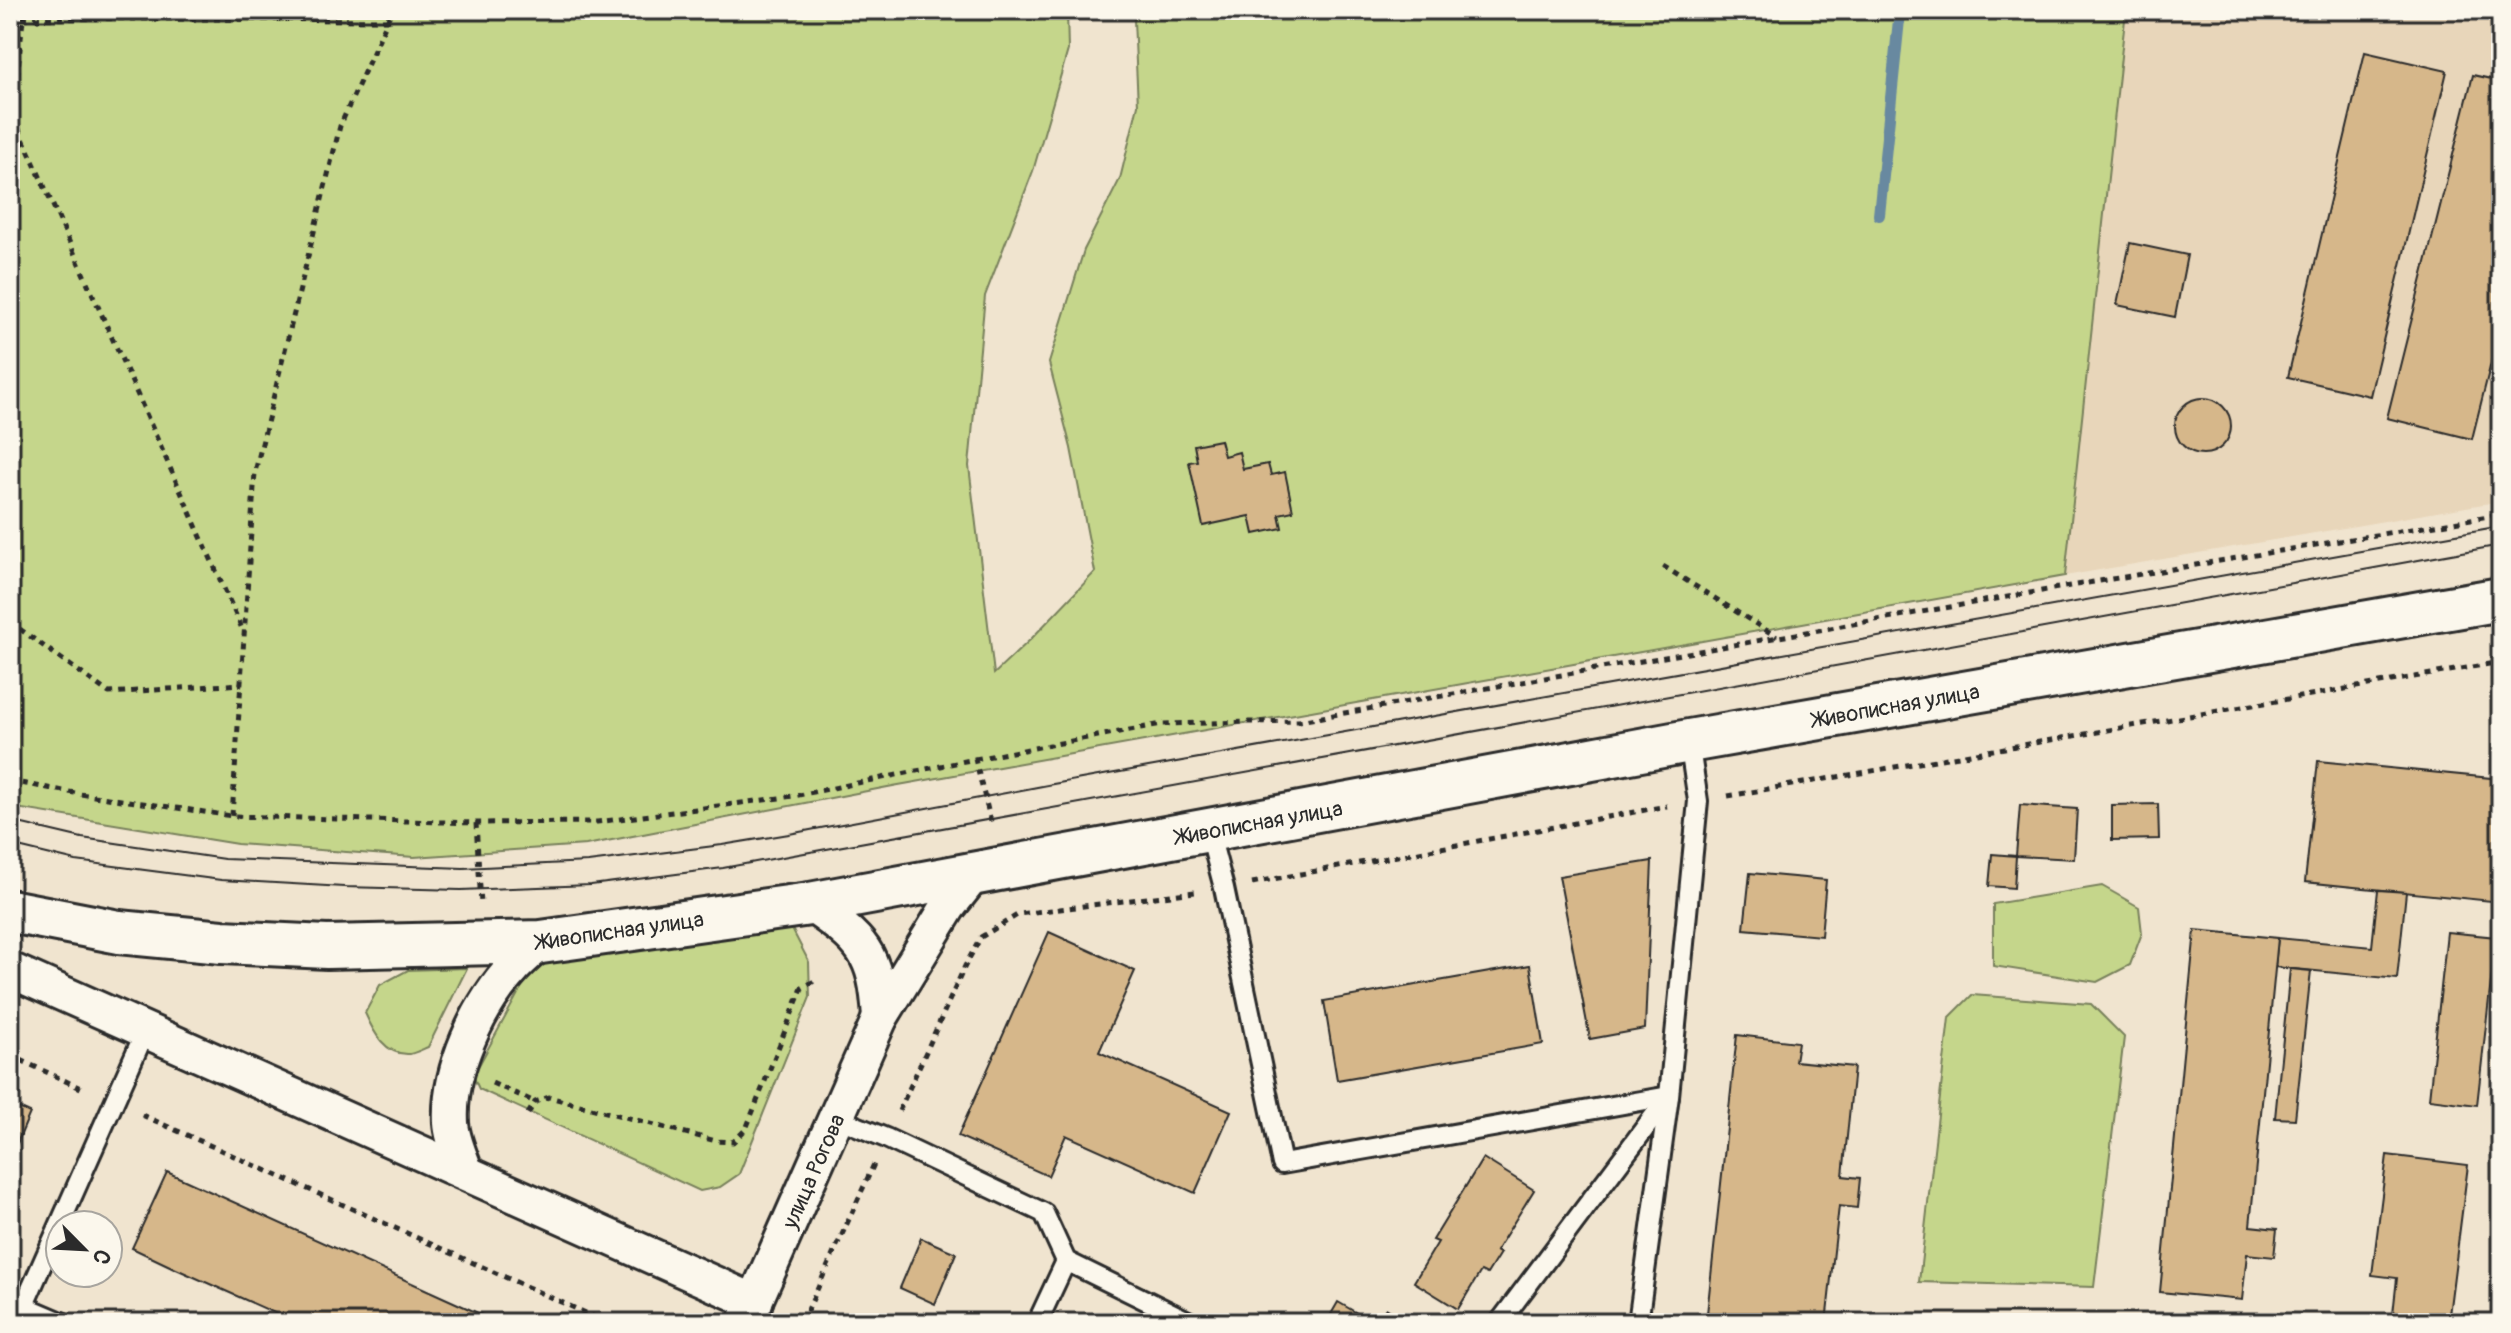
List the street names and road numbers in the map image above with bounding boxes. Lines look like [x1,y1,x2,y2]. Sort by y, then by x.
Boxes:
street label: Живописная улица [1808,678,1982,735]
street label: Живописная улица [1171,795,1345,852]
street label: Живописная улица [532,905,706,957]
street label: улица Рогова [776,1110,852,1234]

